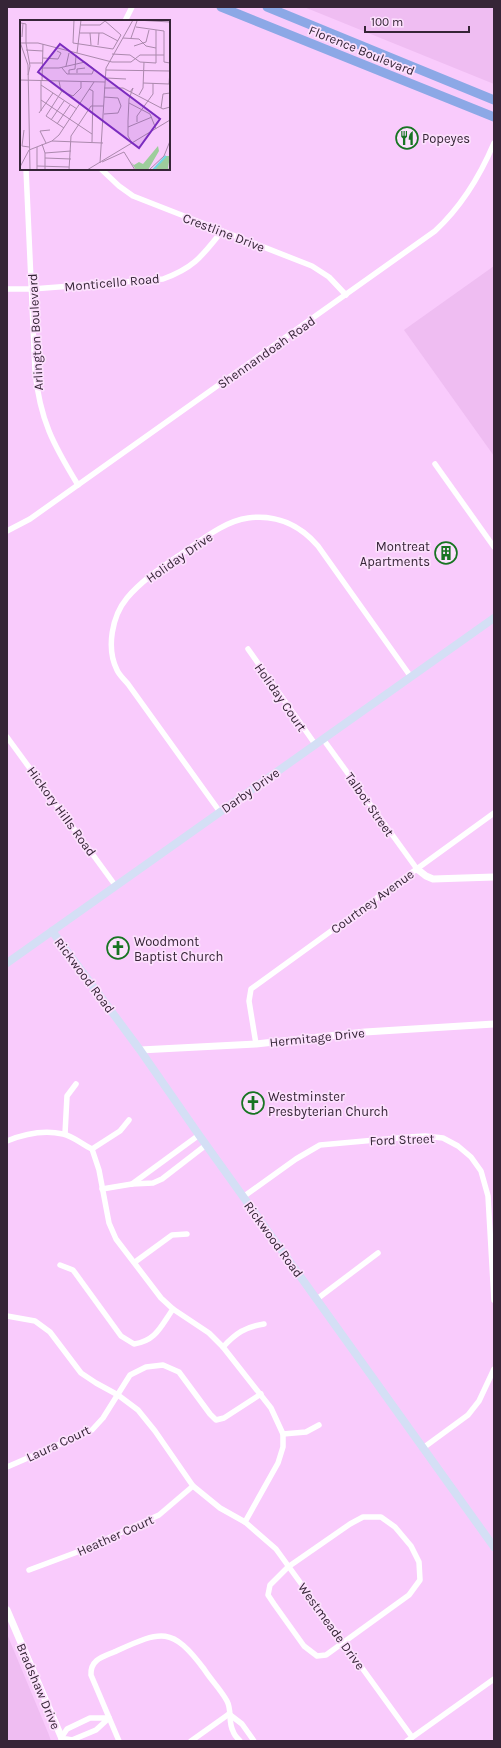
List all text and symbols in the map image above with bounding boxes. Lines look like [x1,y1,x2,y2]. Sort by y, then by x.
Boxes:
scale bar [365,8,469,34]
text: 100 m [371,15,403,29]
inset map [20,20,170,170]
street label: Florence Boulevard [307,22,417,79]
restaurant icon: Popeyes [394,125,420,151]
place label: Popeyes [422,131,470,146]
street label: Crestline Drive [181,210,267,255]
street label: Monticello Road [64,271,160,294]
street label: Arlington Boulevard [25,273,46,391]
street label: Shennandoah Road [215,313,318,392]
street label: Holiday Drive [143,529,216,586]
place label: Montreat Apartments [360,539,430,569]
building icon: Montreat Apartments [433,540,459,566]
street label: Holiday Court [252,660,310,734]
street label: Hickory Hills Road [24,764,99,859]
street label: Darby Drive [218,765,283,816]
street label: Talbot Street [342,769,397,839]
street label: Courtney Avenue [328,866,417,937]
place label: Woodmont Baptist Church [134,934,223,964]
street label: Rickwood Road [51,935,118,1016]
church icon: Woodmont Baptist Church [105,935,131,961]
street label: Hermitage Drive [269,1025,366,1050]
place label: Westminster Presbyterian Church [268,1089,388,1119]
church icon: Westminster Presbyterian Church [240,1090,266,1116]
street label: Ford Street [369,1131,435,1148]
street label: Rickwood Road [241,1198,306,1280]
street label: Laura Court [24,1422,93,1465]
street label: Heather Court [75,1512,156,1559]
street label: Westmeade Drive [295,1580,368,1673]
street label: Bradshaw Drive [14,1641,64,1732]

